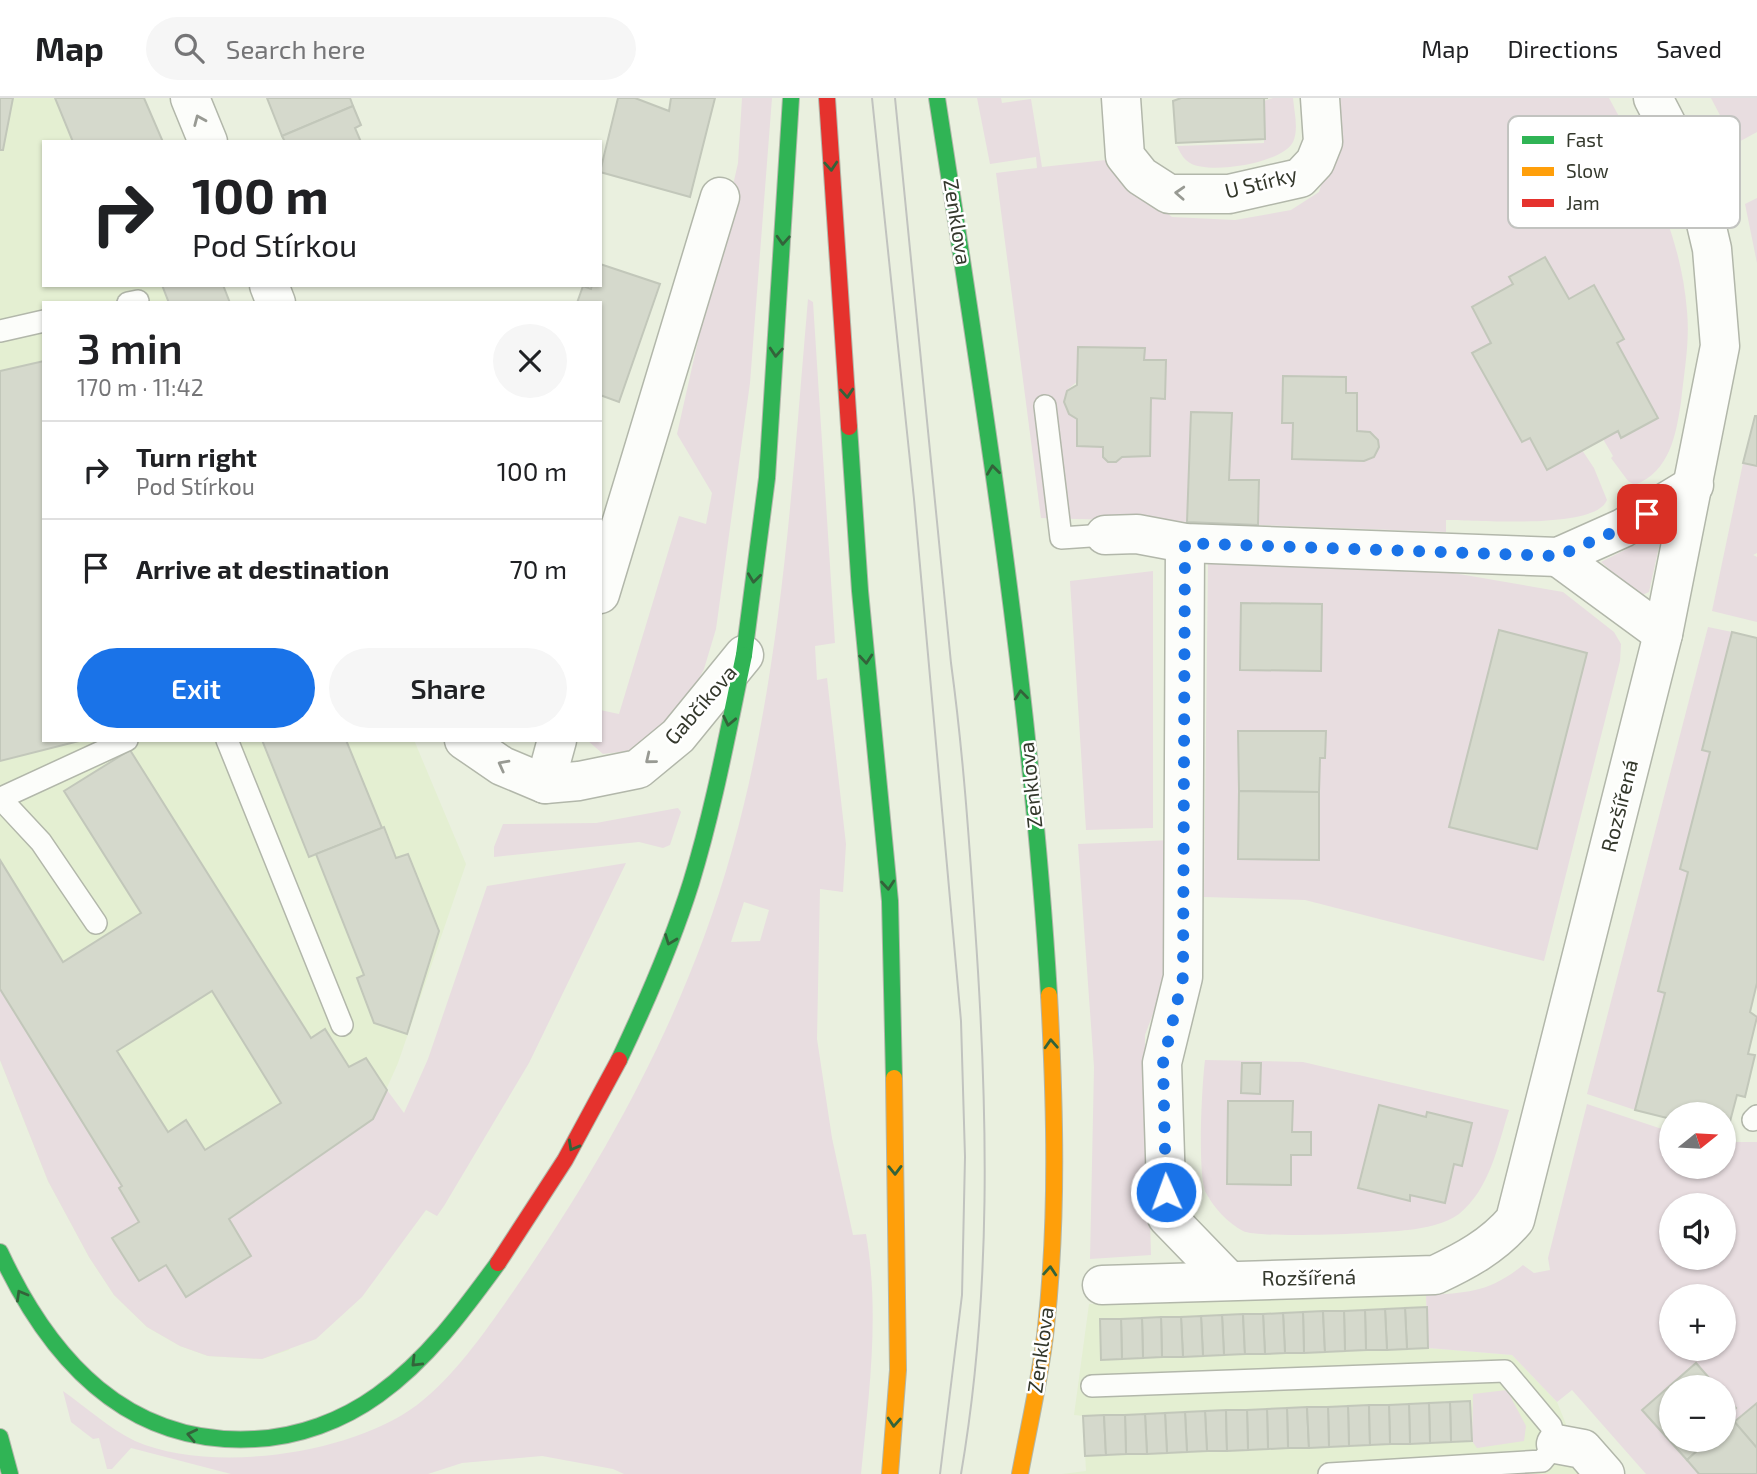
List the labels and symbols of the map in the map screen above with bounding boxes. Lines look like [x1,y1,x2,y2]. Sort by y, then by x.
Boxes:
one-way arrow [194,115,208,127]
legend [1508,116,1740,228]
text: Fast [1566,128,1603,151]
text: Slow [1566,159,1609,182]
street label: U Stírky [1222,160,1299,203]
one-way arrow [824,161,839,172]
street label: Zenklova [939,177,978,267]
one-way arrow [1174,186,1185,201]
text: Jam [1566,191,1600,214]
one-way arrow [776,234,791,245]
one-way arrow [769,346,784,357]
one-way arrow [839,388,854,399]
one-way arrow [985,464,1000,475]
pin [1617,484,1677,544]
one-way arrow [747,572,762,584]
one-way arrow [859,653,874,664]
street label: Gabčíkova [659,659,741,749]
one-way arrow [1014,690,1029,701]
one-way arrow [723,715,738,727]
street label: Zenklova [1013,741,1046,830]
one-way arrow [645,751,657,764]
street label: Rozšířená [1595,757,1642,855]
one-way arrow [497,760,510,773]
one-way arrow [880,880,895,891]
one-way arrow [664,934,678,946]
one-way arrow [1044,1038,1059,1049]
north arrow [1659,1102,1736,1180]
one-way arrow [568,1139,581,1151]
position arrow [1129,1155,1203,1229]
one-way arrow [887,1166,903,1176]
street label: Rozšířená [1261,1263,1356,1290]
one-way arrow [1042,1266,1057,1277]
one-way arrow [16,1290,29,1303]
street label: Zenklova [1021,1305,1058,1394]
one-way arrow [412,1354,425,1367]
one-way arrow [887,1417,902,1428]
one-way arrow [186,1429,198,1443]

